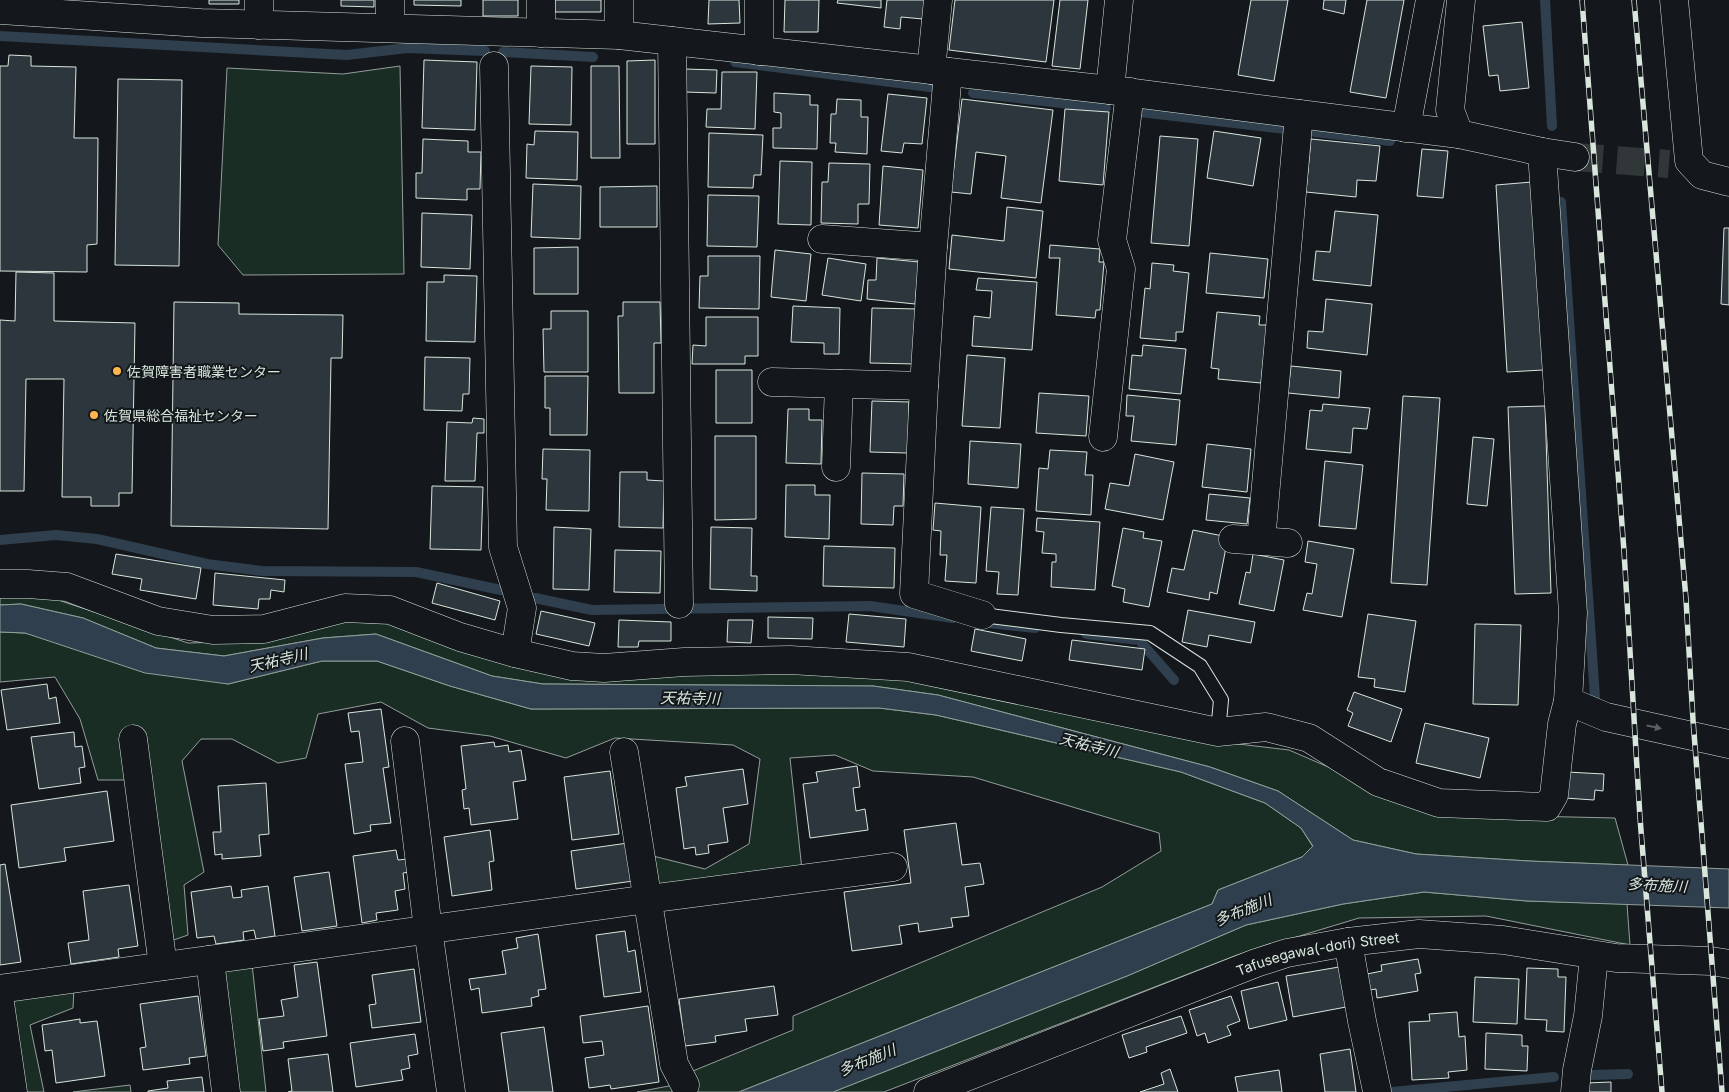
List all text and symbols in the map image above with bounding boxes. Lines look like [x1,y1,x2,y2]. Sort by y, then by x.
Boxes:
place label: 佐賀障害者職業センター [127,363,281,380]
marker: 佐賀障害者職業センター [111,365,123,377]
place label: 佐賀県総合福祉センター [104,407,258,424]
marker: 佐賀県総合福祉センター [88,409,100,421]
water label: 天祐寺川 [247,644,311,676]
water label: 天祐寺川 [660,688,722,708]
one-way arrow [1646,723,1661,731]
water label: 天祐寺川 [1058,729,1122,762]
water label: 多布施川 [1627,874,1689,896]
water label: 多布施川 [1212,889,1276,930]
street label: Tafusegawa(-dori) Street [1233,928,1400,979]
water label: 多布施川 [836,1039,900,1080]

